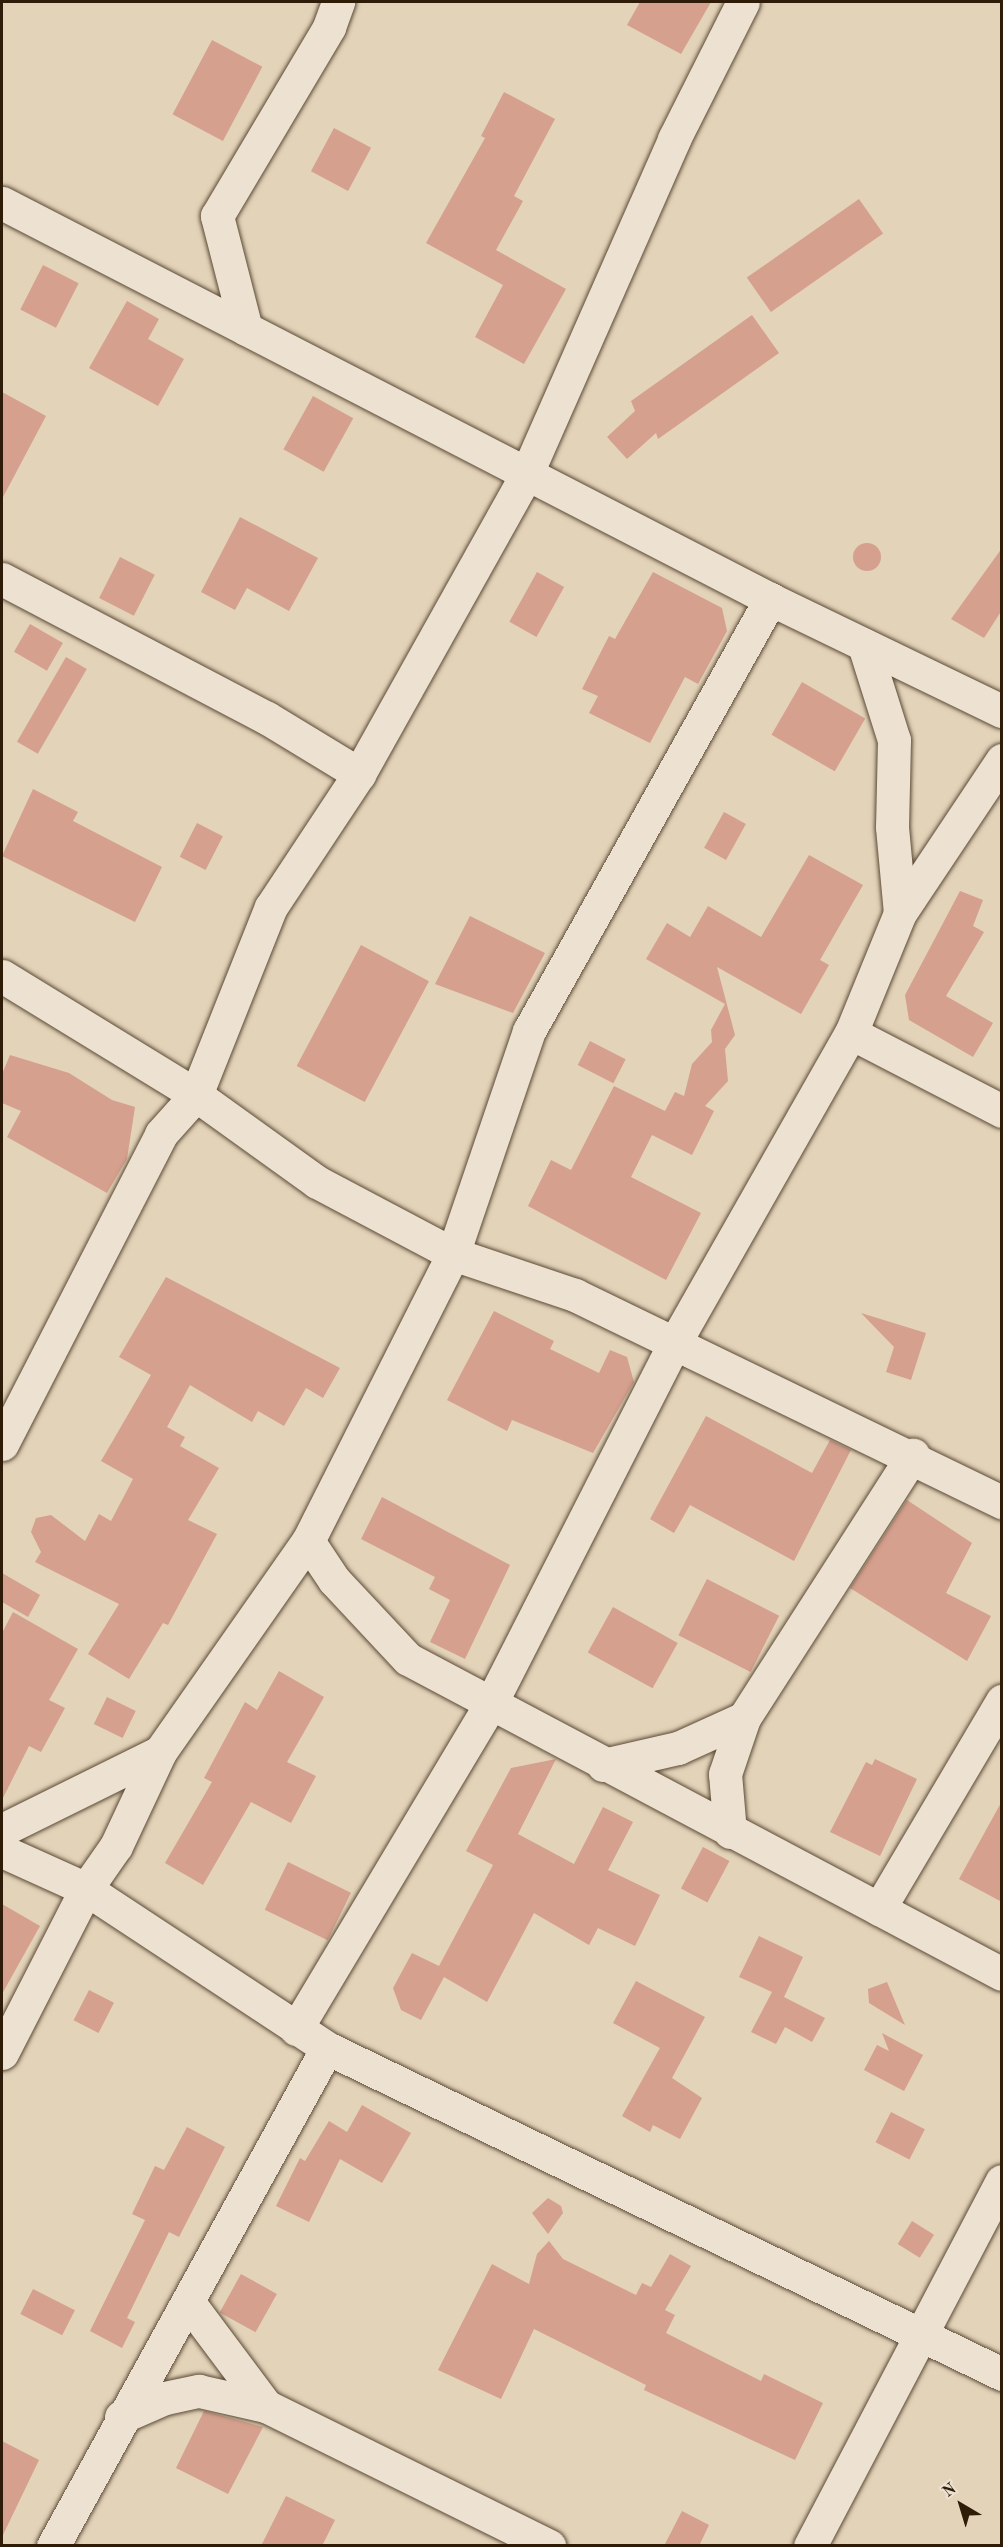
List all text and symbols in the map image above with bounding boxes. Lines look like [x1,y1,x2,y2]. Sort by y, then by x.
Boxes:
north arrow [931,2475,991,2535]
text: N [940,2481,960,2501]

